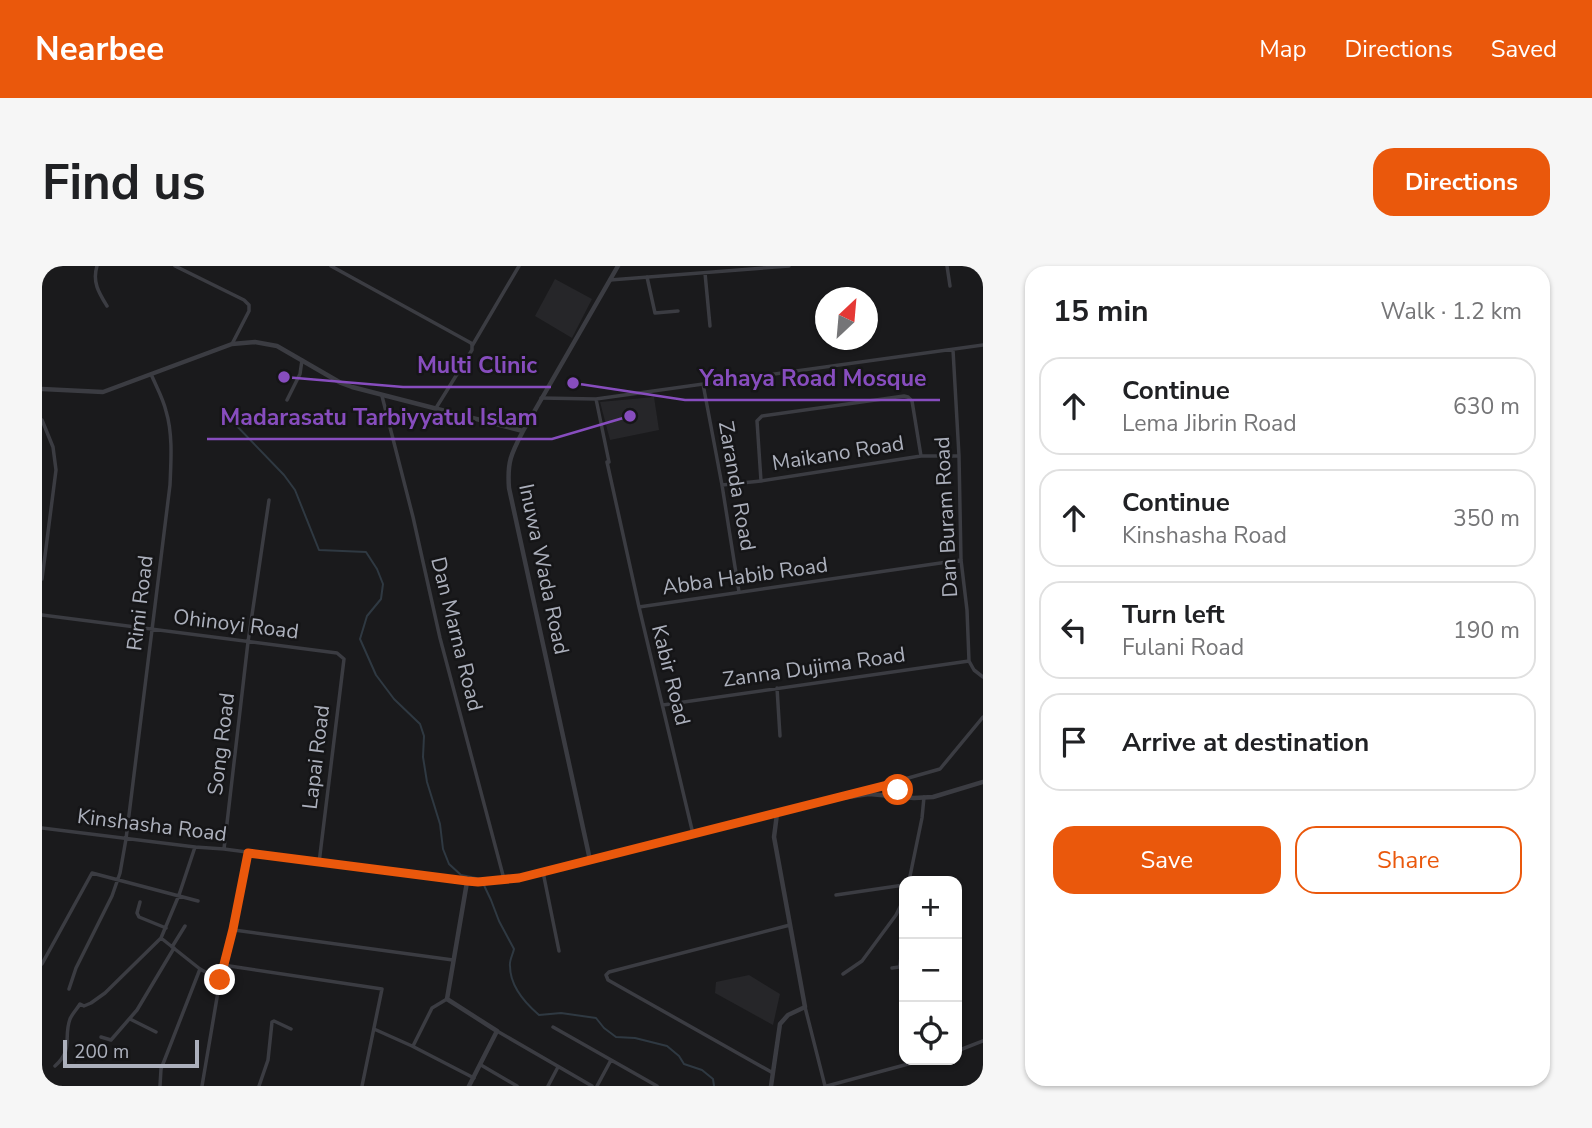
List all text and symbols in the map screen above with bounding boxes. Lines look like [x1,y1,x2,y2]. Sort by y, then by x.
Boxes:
text: Nearbee [35,27,164,72]
text: Map [1259,33,1306,65]
text: Directions [1344,33,1453,65]
text: Saved [1491,33,1557,65]
button: Directions [1373,148,1550,216]
text: Find us [42,149,206,216]
north arrow [815,287,878,350]
text: 15 min [1053,291,1149,332]
text: Walk · 1.2 km [1380,296,1522,327]
callout: Multi Clinic [403,343,551,387]
text: Multi Clinic [417,350,537,381]
callout: Yahaya Road Mosque [685,356,940,400]
text: Yahaya Road Mosque [699,363,926,394]
text: Continue [1122,373,1230,408]
icon: ahead [1055,387,1093,425]
text: 630 m [1453,391,1520,422]
callout: Madarasatu Tarbiyyatul Islam [207,395,552,439]
text: Madarasatu Tarbiyyatul Islam [220,402,538,433]
text: Lema Jibrin Road [1122,408,1297,439]
street label: Zaranda Road [712,419,762,553]
street label: Maikano Road [770,429,906,477]
street label: Dan Buram Road [928,436,964,598]
street label: Inuwa Wada Road [512,481,576,657]
text: Continue [1122,485,1230,520]
icon: ahead [1055,499,1093,537]
text: 350 m [1453,503,1520,534]
text: Kinshasha Road [1122,520,1287,551]
street label: Abba Habib Road [660,551,830,601]
street label: Rimi Road [120,554,160,652]
street label: Dan Marna Road [424,554,490,714]
text: Turn left [1122,597,1225,632]
street label: Ohinoyi Road [172,602,300,646]
icon: left [1055,611,1093,649]
text: 190 m [1453,615,1520,646]
street label: Kabir Road [645,622,697,728]
text: Fulani Road [1122,632,1244,663]
street label: Zanna Dujima Road [721,640,907,694]
street label: Song Road [201,691,241,797]
street label: Lapai Road [296,703,336,811]
icon: arrive [1055,723,1093,761]
text: Arrive at destination [1122,725,1369,760]
route start [882,774,913,805]
street label: Kinshasha Road [76,802,228,848]
button: Save [1053,826,1281,894]
button: Share [1295,826,1522,894]
map controls [899,876,962,1065]
button: + [899,876,962,939]
button: − [899,939,962,1002]
route end [204,964,235,995]
button: locate [899,1002,962,1065]
scale bar [63,1037,200,1069]
text: 200 m [74,1039,129,1065]

